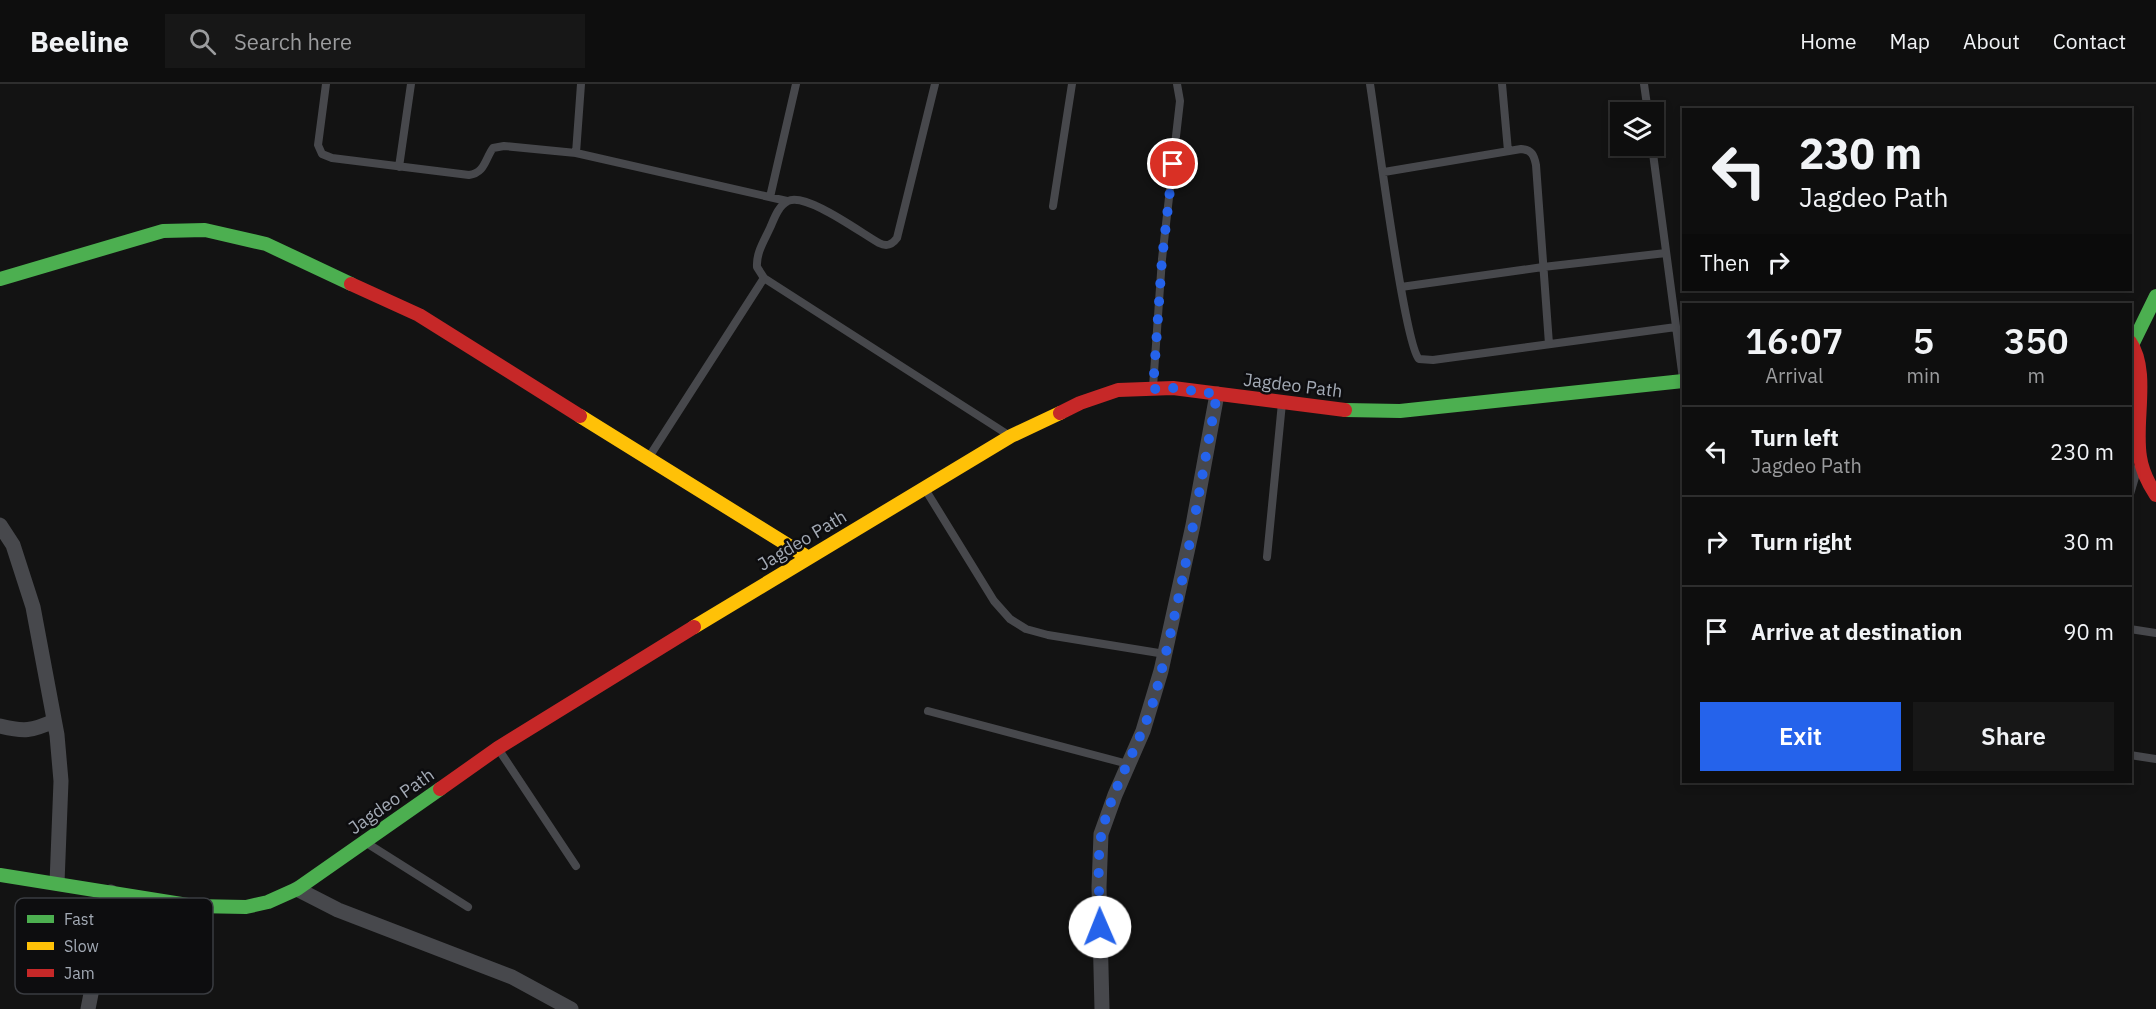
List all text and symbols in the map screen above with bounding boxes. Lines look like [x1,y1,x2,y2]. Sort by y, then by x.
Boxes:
search box [165,14,585,68]
text: Beeline [30,23,129,60]
icon: search [186,25,219,58]
text: Search here [234,27,352,56]
text: Home [1800,27,1857,55]
text: Map [1890,27,1930,55]
text: About [1963,27,2020,55]
text: Contact [2053,27,2126,55]
map controls [1610,102,1664,156]
button: layers [1610,102,1664,156]
text: 230 m [1799,126,1922,181]
icon: left [1700,132,1778,210]
pin [1147,138,1198,189]
icon: arrive [1156,147,1189,180]
text: Jagdeo Path [1799,179,1949,214]
icon: right [1762,246,1795,279]
text: Then [1700,248,1750,277]
text: 16:07 [1745,317,1843,364]
text: 5 [1913,317,1934,364]
text: 350 [2004,317,2069,364]
text: Arrival [1765,362,1823,389]
text: min [1907,362,1940,389]
text: m [2027,362,2045,389]
street label: Jagdeo Path [1242,368,1344,402]
text: Turn left [1751,423,1839,452]
icon: left [1700,435,1733,468]
text: 230 m [2050,437,2114,466]
text: Jagdeo Path [1751,452,1862,479]
street label: Jagdeo Path [753,504,851,576]
icon: right [1700,525,1733,558]
text: Turn right [1751,527,1852,556]
text: 30 m [2063,527,2114,556]
icon: arrive [1700,615,1733,648]
text: Arrive at destination [1751,617,1962,646]
text: 90 m [2063,617,2114,646]
button: Exit [1700,702,1901,771]
button: Share [1913,702,2114,771]
street label: Jagdeo Path [344,763,438,839]
position arrow [1068,895,1132,959]
legend [15,898,213,994]
text: Fast [64,909,94,929]
text: Slow [64,936,99,956]
text: Jam [64,963,95,983]

